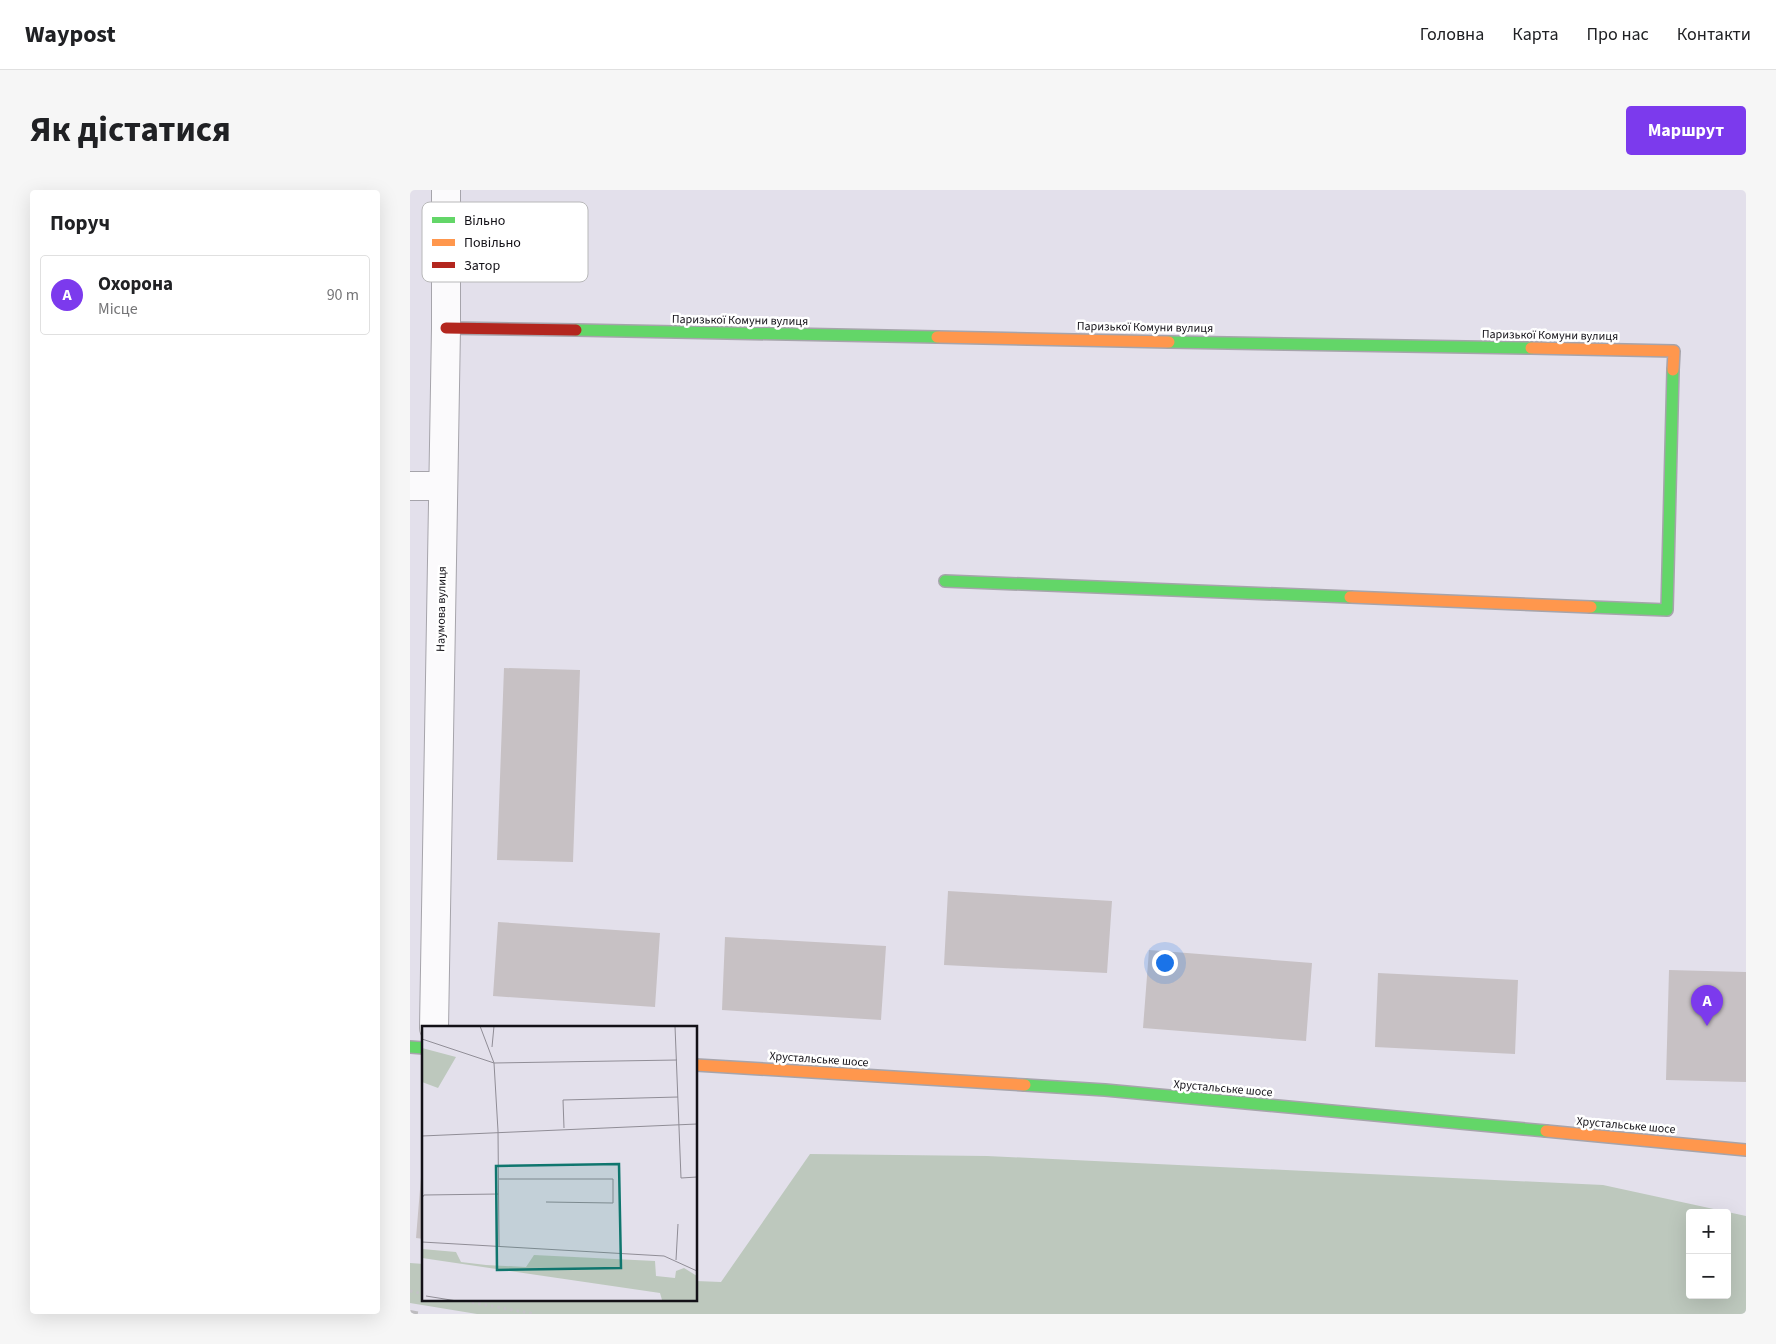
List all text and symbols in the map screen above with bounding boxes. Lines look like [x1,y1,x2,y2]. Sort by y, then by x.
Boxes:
text: Waypost [25,17,116,52]
text: Головна [1420,22,1484,47]
text: Карта [1512,22,1558,47]
text: Про нас [1586,22,1649,47]
text: Контакти [1677,22,1751,47]
text: Як дістатися [30,105,231,155]
button: Маршрут [1626,106,1746,155]
legend [422,202,588,282]
text: Поруч [50,208,110,238]
text: Вільно [464,211,505,231]
text: Повільно [464,233,521,253]
text: Затор [464,256,500,276]
text: Охорона [98,271,173,298]
text: A [62,284,72,306]
text: 90 m [327,284,359,306]
text: Місце [98,298,138,320]
street label: Паризької Комуни вулиця [672,311,808,330]
street label: Паризької Комуни вулиця [1077,318,1213,337]
street label: Паризької Комуни вулиця [1482,326,1618,345]
street label: Наумова вулиця [432,566,451,652]
your location [1152,950,1178,976]
pin: A [1691,985,1723,1026]
inset map [422,1026,698,1302]
street label: Хрустальське шосе [769,1048,869,1071]
street label: Хрустальське шосе [1173,1076,1273,1101]
street label: Хрустальське шосе [1576,1113,1676,1138]
map controls [1686,1209,1731,1299]
button: + [1686,1209,1731,1254]
button: − [1686,1254,1731,1299]

